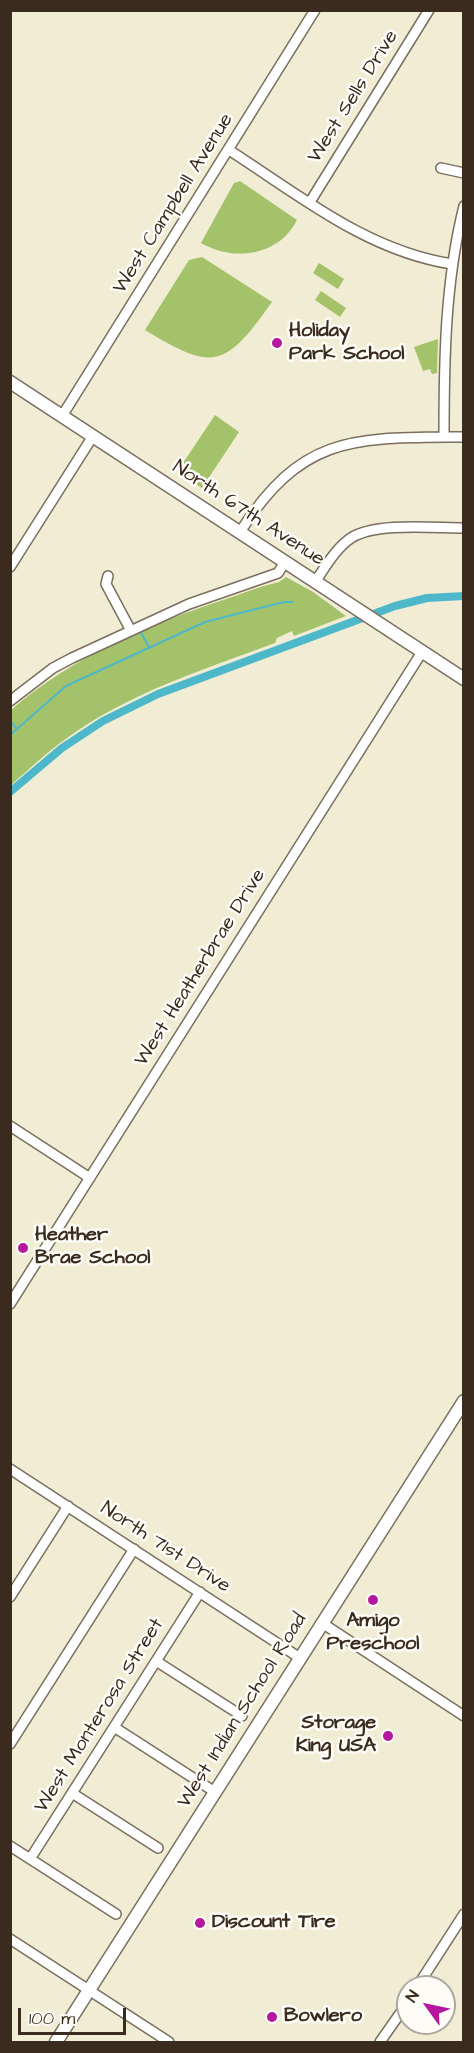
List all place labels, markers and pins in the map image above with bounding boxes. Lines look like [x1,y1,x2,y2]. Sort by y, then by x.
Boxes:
place label: Holiday Park School [289,320,404,367]
marker: Holiday Park School [270,336,284,350]
place label: Heather Brae School [35,1224,150,1271]
marker: Heather Brae School [16,1241,30,1255]
marker: Amigo Preschool [366,1593,380,1607]
place label: Amigo Preschool [327,1610,419,1657]
place label: Storage King USA [296,1712,376,1759]
marker: Storage King USA [381,1729,395,1743]
place label: Discount Tire [212,1911,336,1935]
marker: Discount Tire [193,1916,207,1930]
place label: Bowlero [284,2005,362,2029]
marker: Bowlero [265,2010,279,2024]

